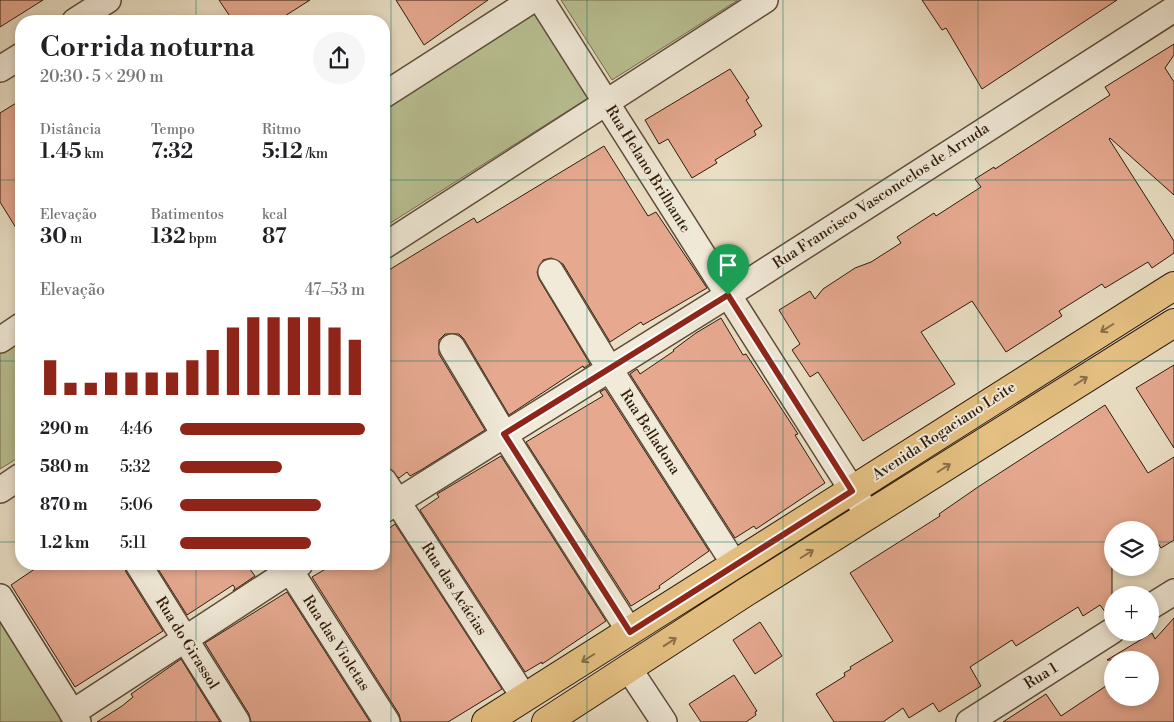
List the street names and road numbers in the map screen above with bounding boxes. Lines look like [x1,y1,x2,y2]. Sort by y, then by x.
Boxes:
street label: Rua Helano Brilhante [601,102,695,236]
street label: Rua Francisco Vasconcelos de Arruda [769,119,993,273]
street label: Avenida Rogaciano Leite [868,378,1019,485]
street label: Rua Belladona [615,386,685,478]
street label: Rua das Acácias [417,539,491,639]
street label: Rua das Violetas [298,592,374,694]
street label: Rua do Girassol [151,593,223,693]
street label: Rua 1 [1021,658,1062,694]

